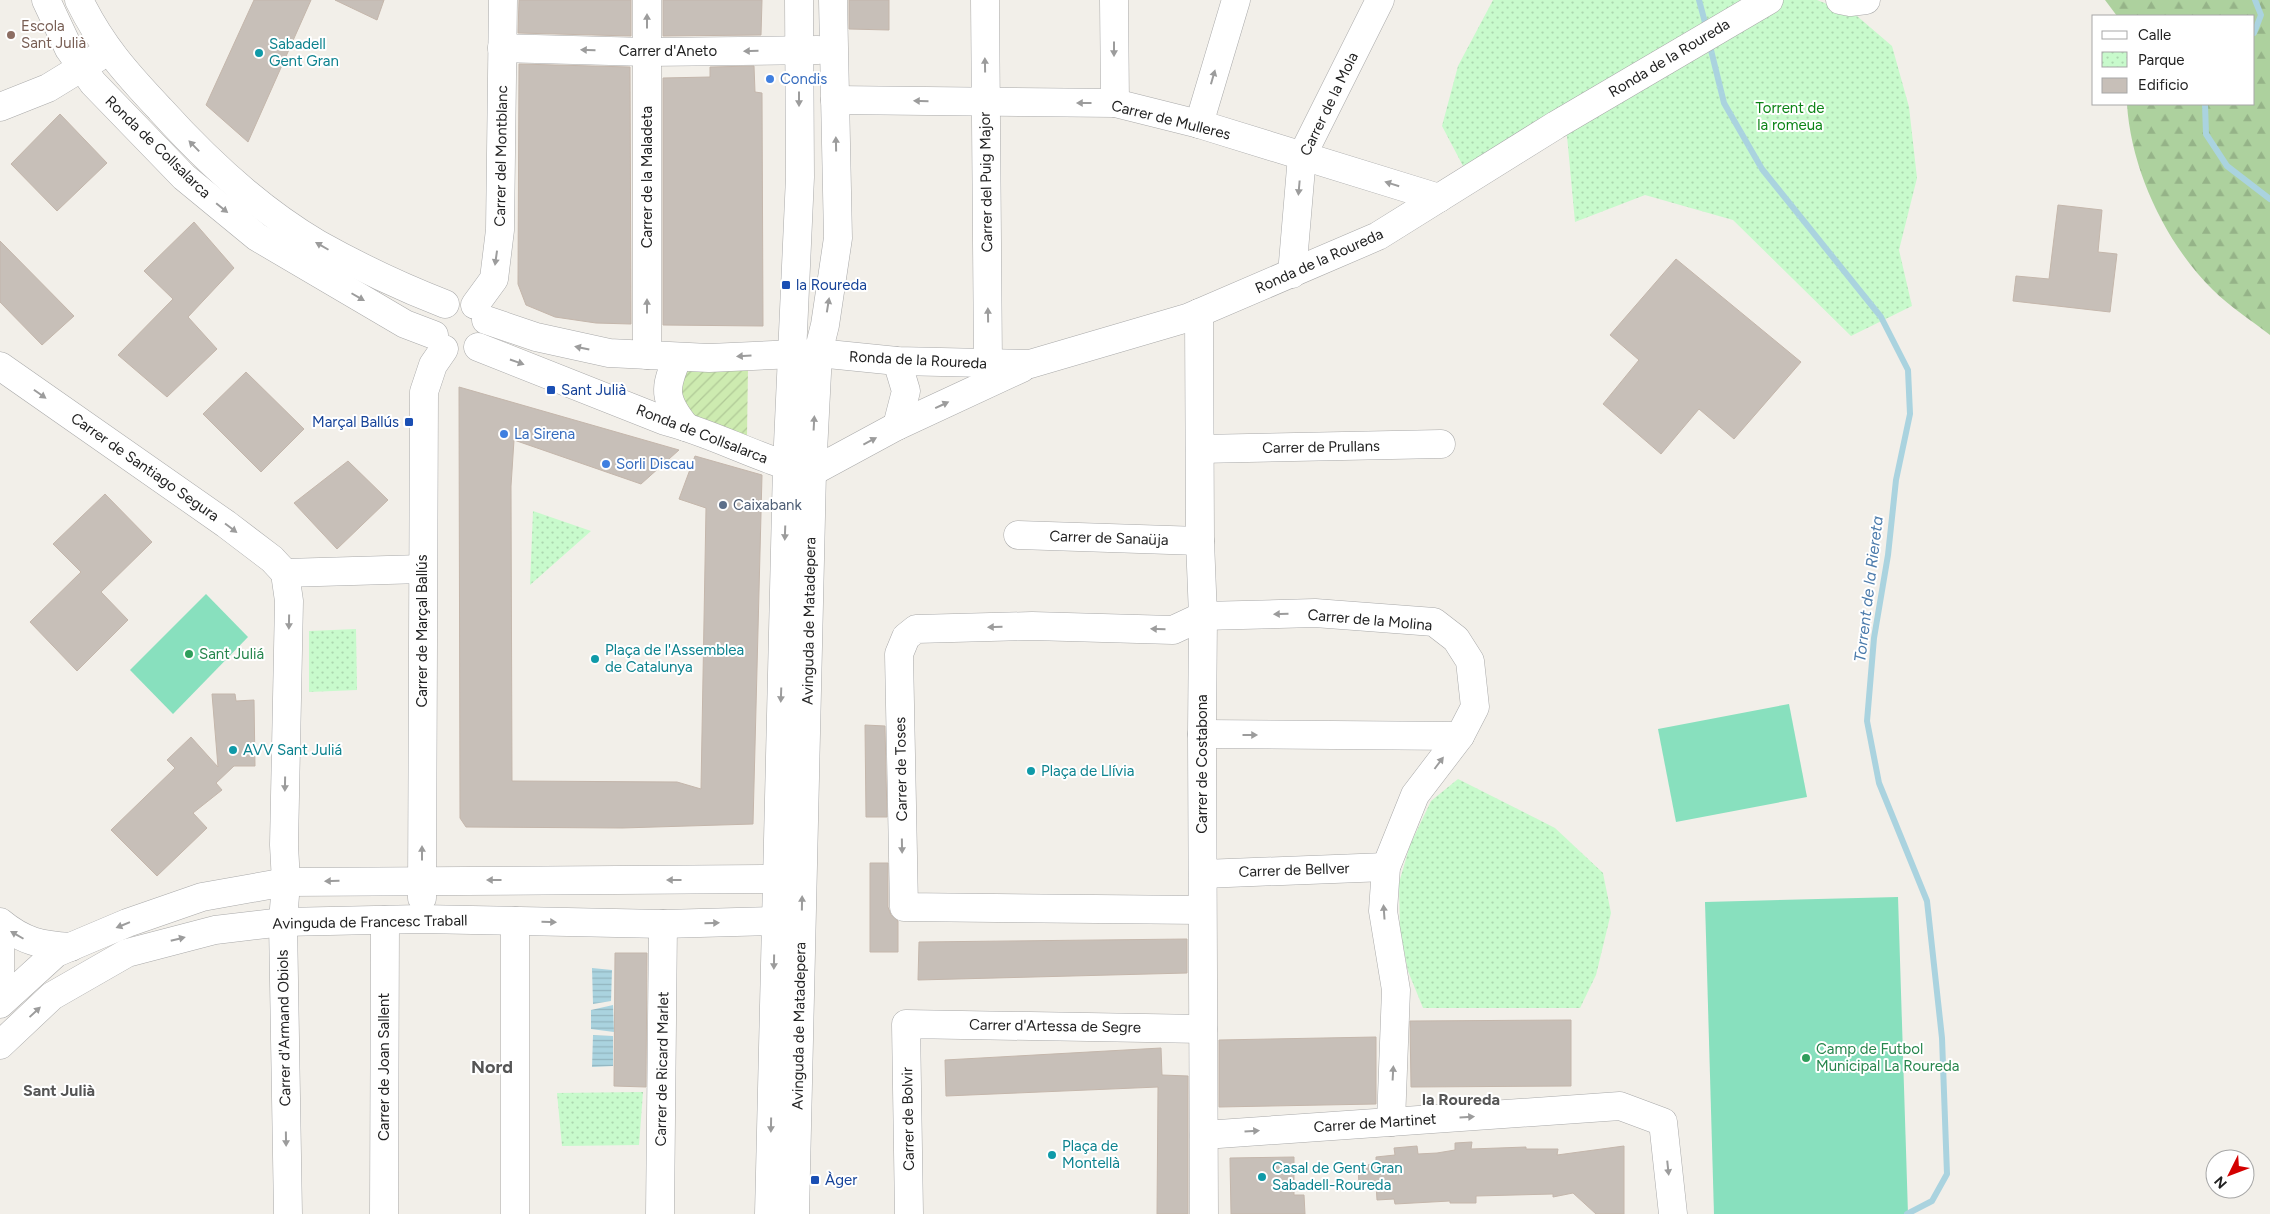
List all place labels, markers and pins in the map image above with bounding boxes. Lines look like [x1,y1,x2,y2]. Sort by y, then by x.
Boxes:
place label: Escola Sant Julià [21,17,86,52]
marker: Escola Sant Julià [5,29,17,41]
place label: Sabadell Gent Gran [269,35,339,70]
marker: Sabadell Gent Gran [253,47,265,59]
place label: Condis [780,70,827,88]
marker: Condis [764,73,776,85]
place label: la Roureda [796,276,867,294]
marker: la Roureda [780,279,792,291]
place label: Sant Julià [561,381,626,399]
marker: Sant Julià [545,384,557,396]
place label: Marçal Ballús [312,413,399,431]
marker: Marçal Ballús [403,416,415,428]
place label: La Sirena [514,425,575,443]
marker: La Sirena [498,428,510,440]
place label: Sorli Discau [616,455,694,473]
marker: Sorli Discau [600,458,612,470]
place label: Caixabank [733,496,802,514]
marker: Caixabank [717,499,729,511]
place label: Plaça de l'Assemblea de Catalunya [605,641,744,676]
place label: Sant Juliá [199,645,264,663]
marker: Sant Juliá [183,648,195,660]
marker: Plaça de l'Assemblea de Catalunya [589,653,601,665]
place label: AVV Sant Juliá [243,741,342,759]
marker: AVV Sant Juliá [227,744,239,756]
place label: Plaça de Llívia [1041,762,1134,780]
marker: Plaça de Llívia [1025,765,1037,777]
place label: Camp de Futbol Municipal La Roureda [1816,1040,1959,1075]
marker: Camp de Futbol Municipal La Roureda [1800,1052,1812,1064]
place label: Plaça de Montellà [1062,1137,1120,1172]
marker: Plaça de Montellà [1046,1149,1058,1161]
place label: Casal de Gent Gran Sabadell-Roureda [1272,1159,1403,1194]
place label: Àger [825,1171,857,1189]
marker: Casal de Gent Gran Sabadell-Roureda [1256,1171,1268,1183]
marker: Àger [809,1174,821,1186]

